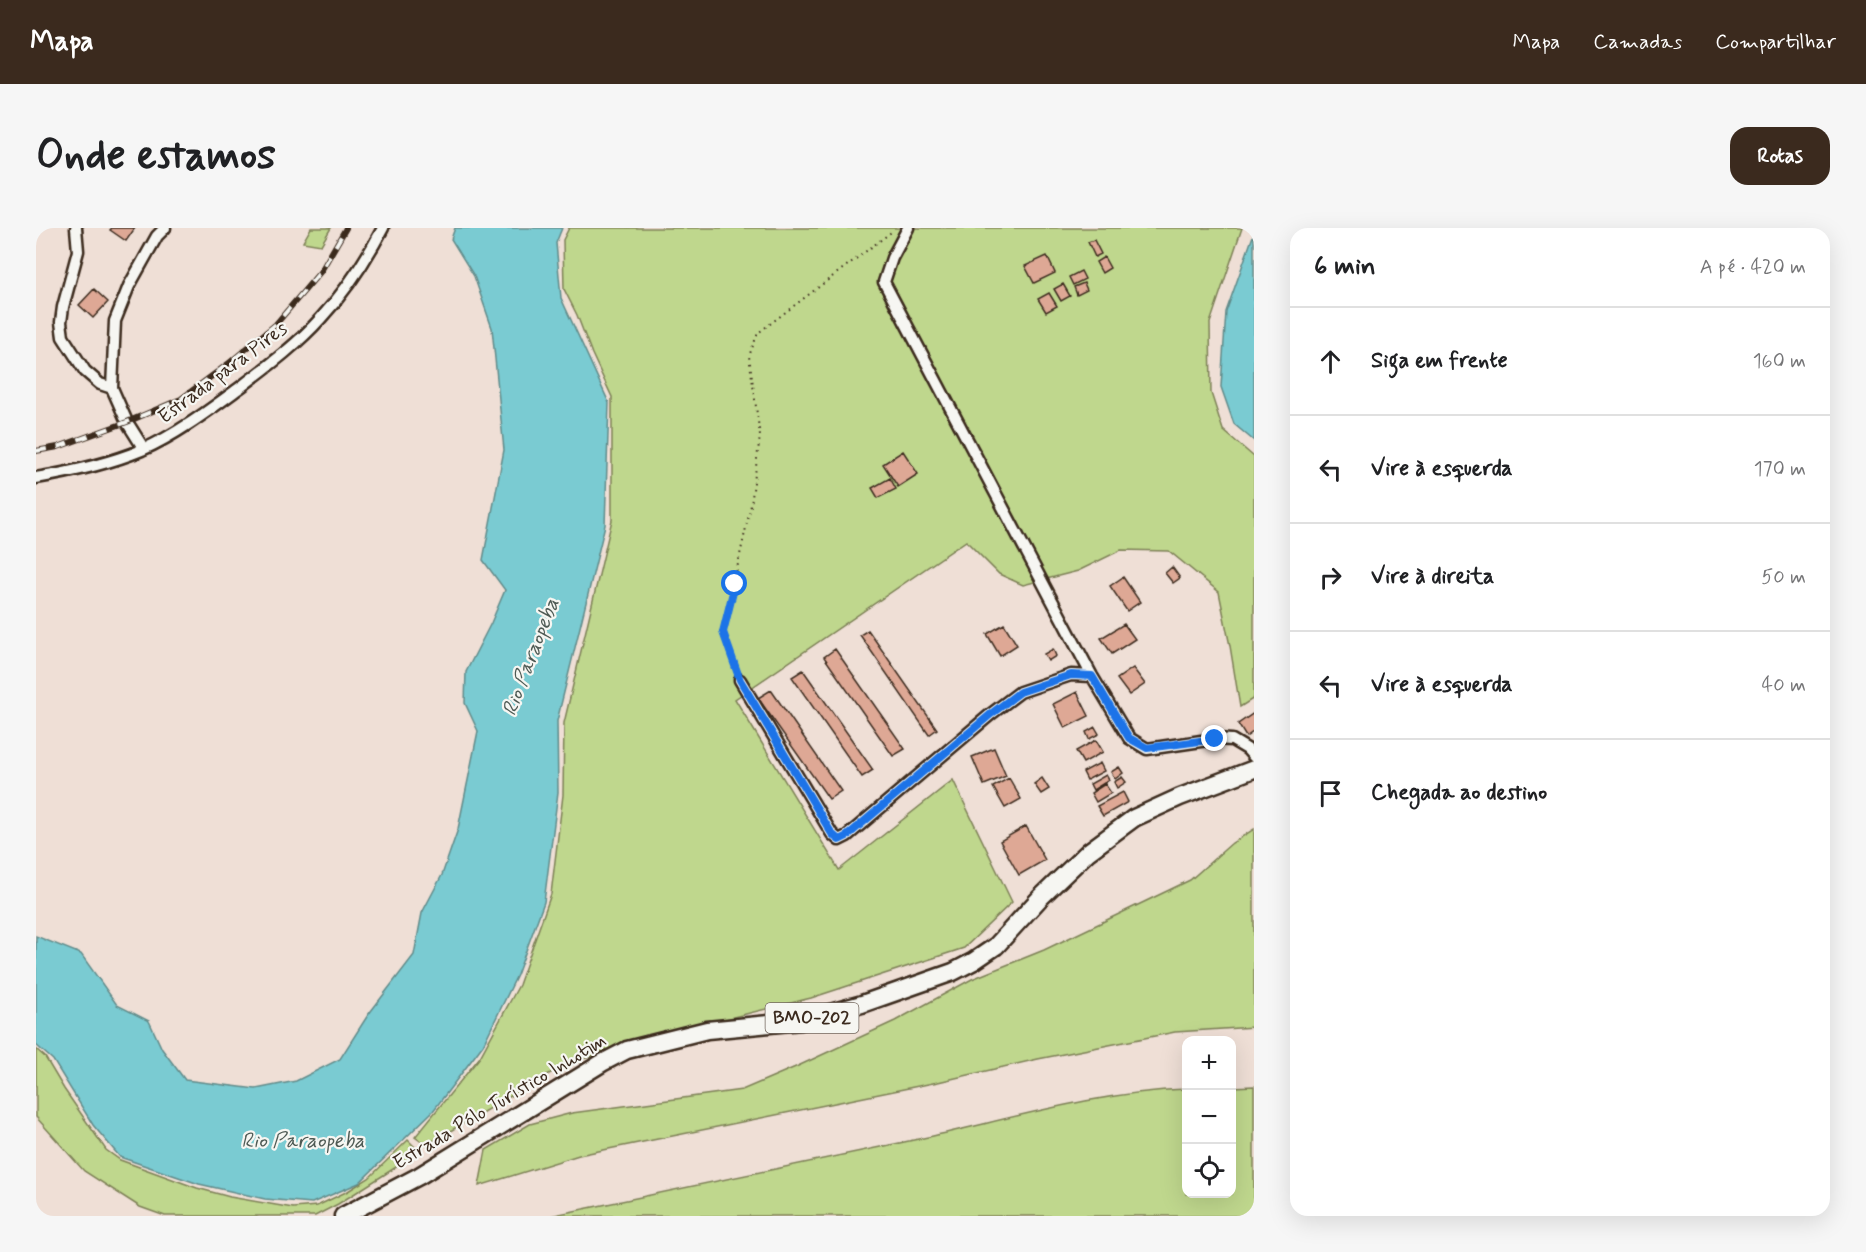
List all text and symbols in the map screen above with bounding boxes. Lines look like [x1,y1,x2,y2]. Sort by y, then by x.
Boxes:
text: Mapa [30,24,94,61]
text: Mapa [1512,28,1560,56]
text: Camadas [1593,28,1682,56]
text: Compartilhar [1715,28,1836,56]
button: Rotas [1730,127,1830,185]
text: Onde estamos [36,129,276,184]
text: 6 min [1314,250,1376,284]
text: A pé · 420 m [1700,254,1806,281]
street label: Estrada para Pires [153,315,293,431]
icon: ahead [1314,345,1347,378]
text: Siga em frente [1371,347,1508,375]
text: 160 m [1753,348,1806,375]
icon: left [1314,453,1347,486]
text: Vire à esquerda [1371,455,1512,483]
text: 170 m [1754,456,1806,483]
icon: right [1314,561,1347,594]
text: Vire à direita [1371,563,1494,591]
text: 50 m [1761,564,1806,591]
route start [721,570,747,596]
water label: Rio Paraopeba [496,594,566,720]
icon: left [1314,669,1347,702]
text: Vire à esquerda [1371,671,1512,699]
text: 40 m [1762,672,1806,699]
route end [1201,725,1227,751]
icon: arrive [1314,777,1347,810]
text: Chegada ao destino [1371,779,1547,807]
road number: BMO-202 [766,1003,858,1033]
street label: Estrada Pólo Turístico Inhotim [388,1027,612,1177]
map controls [1182,1036,1236,1198]
button: + [1182,1036,1236,1090]
button: − [1182,1090,1236,1144]
water label: Rio Paraopeba [241,1127,365,1155]
button: locate [1182,1144,1236,1198]

